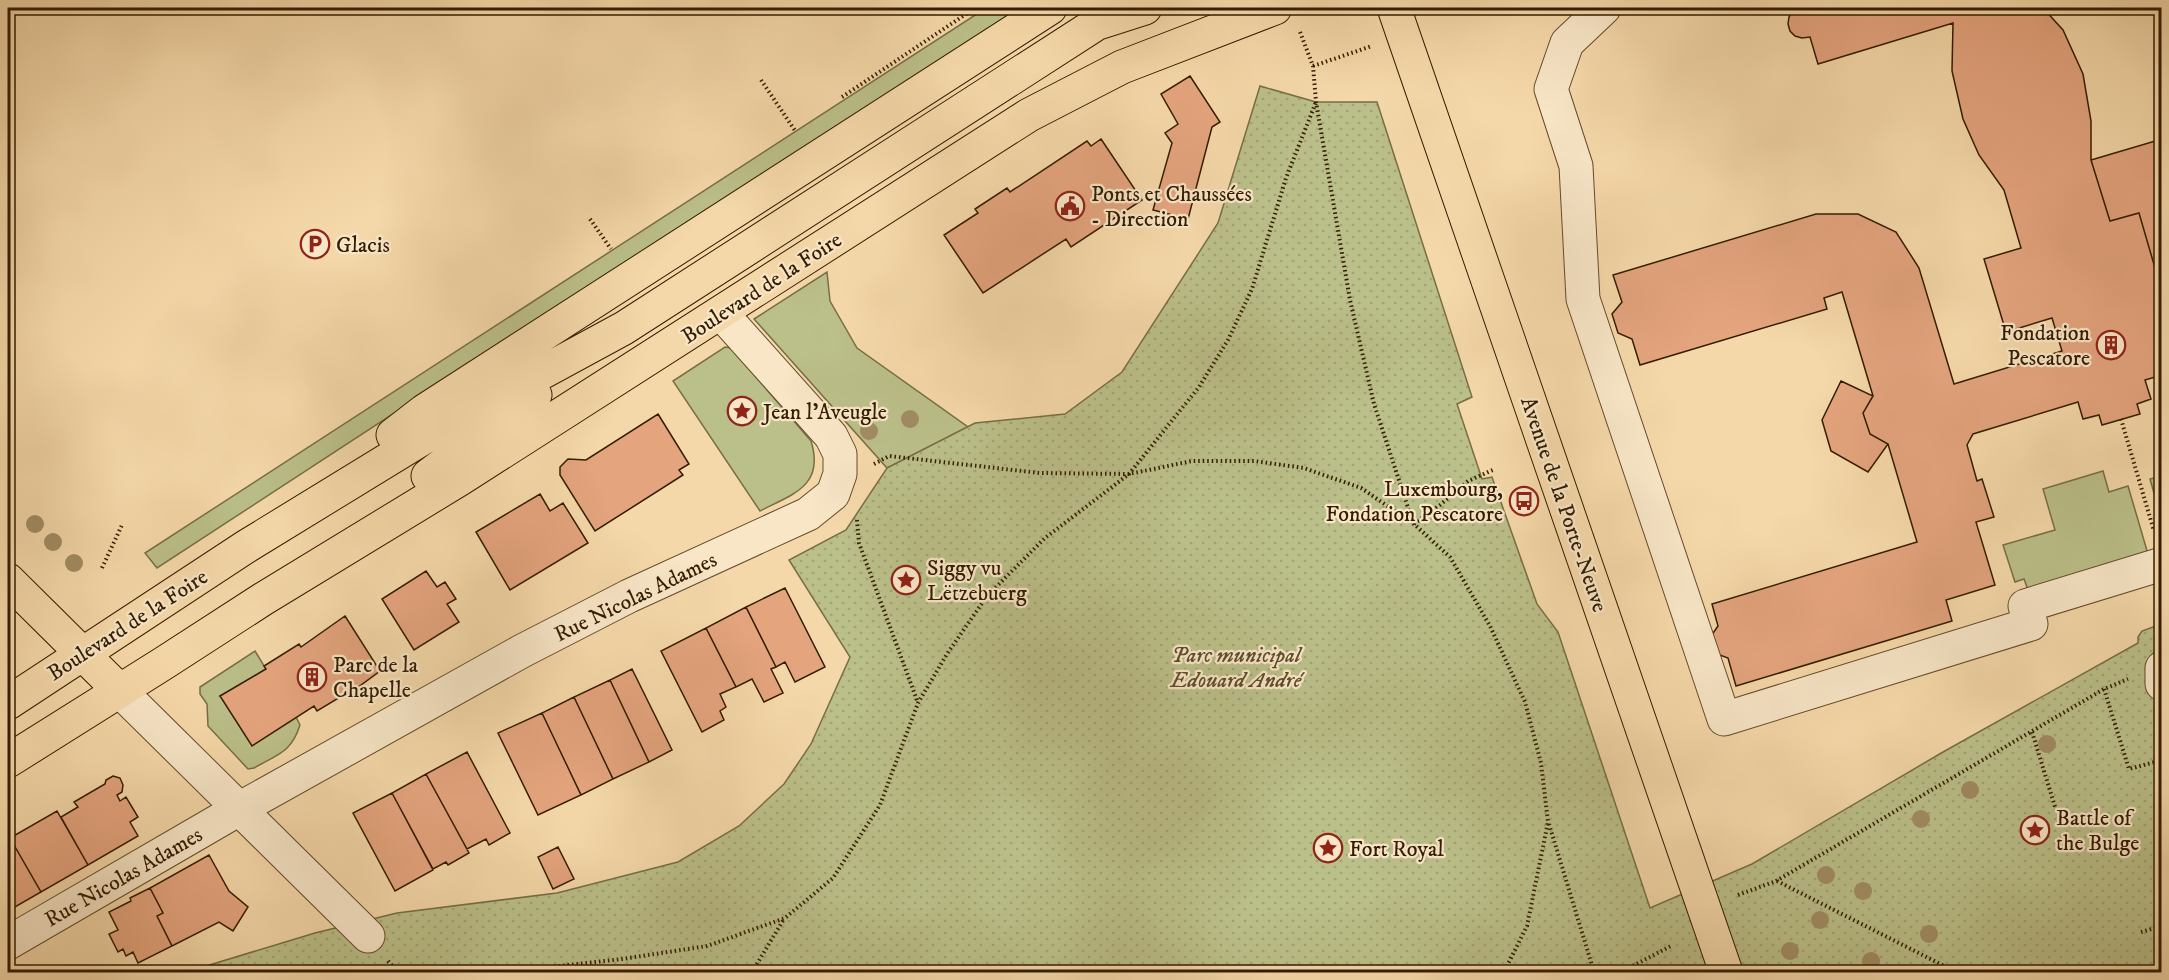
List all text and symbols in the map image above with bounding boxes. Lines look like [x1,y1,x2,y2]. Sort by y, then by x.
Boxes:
place label: Ponts et Chaussées - Direction [1091,181,1252,233]
public building icon: Ponts et Chaussées - Direction [1054,190,1086,222]
street label: Boulevard de la Foire [677,226,847,350]
parking icon: Glacis [299,228,331,260]
place label: Glacis [336,232,390,259]
place label: Fondation Pescatore [2000,320,2090,372]
building icon: Fondation Pescatore [2095,329,2127,361]
street label: Avenue de la Porte-Neuve [1514,393,1613,616]
place icon: Jean l'Aveugle [726,395,758,427]
place label: Jean l'Aveugle [761,399,887,426]
place label: Luxembourg, Fondation Pescatore [1325,476,1503,528]
bus stop icon: Luxembourg, Fondation Pescatore [1508,485,1540,517]
street label: Rue Nicolas Adames [550,546,721,648]
place label: Siggy vu Lëtzebuerg [927,555,1027,607]
street label: Boulevard de la Foire [43,563,213,687]
place icon: Siggy vu Lëtzebuerg [890,564,922,596]
park label: Parc municipal Edouard André [1169,642,1305,694]
place label: Parc de la Chapelle [333,652,419,704]
building icon: Parc de la Chapelle [296,661,328,693]
place label: Battle of the Bulge [2056,805,2139,857]
place icon: Battle of the Bulge [2019,814,2051,846]
street label: Rue Nicolas Adames [40,821,207,933]
place icon: Fort Royal [1312,832,1344,864]
place label: Fort Royal [1349,836,1444,863]

